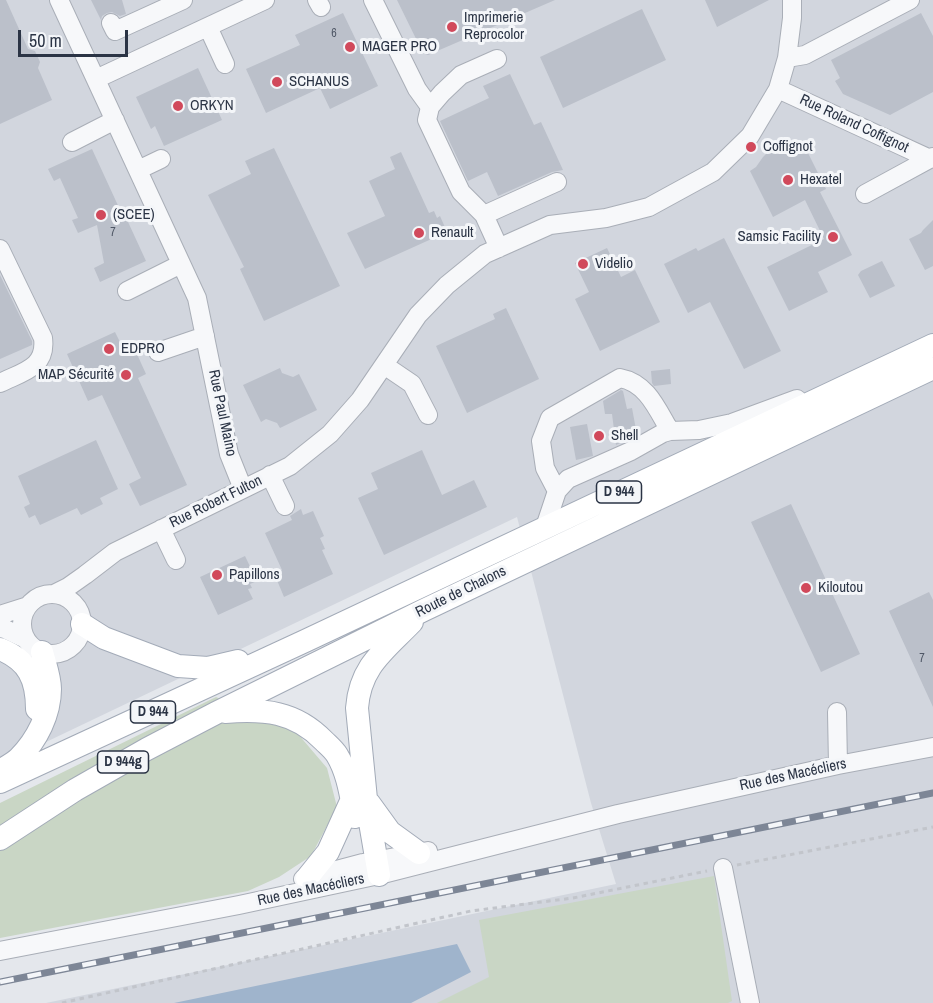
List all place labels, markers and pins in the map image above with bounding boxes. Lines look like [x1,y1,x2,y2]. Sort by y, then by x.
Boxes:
place label: Imprimerie Reprocolor [464,9,524,44]
marker: Imprimerie Reprocolor [445,20,459,34]
place label: MAGER PRO [362,38,437,56]
marker: MAGER PRO [343,40,357,54]
place label: SCHANUS [289,73,349,91]
marker: SCHANUS [270,75,284,89]
place label: ORKYN [190,97,234,115]
marker: ORKYN [171,99,185,113]
place label: Coffignot [763,138,813,156]
marker: Coffignot [744,140,758,154]
place label: Hexatel [800,171,842,189]
marker: Hexatel [781,173,795,187]
place label: (SCEE) [113,206,155,224]
marker: (SCEE) [94,208,108,222]
place label: Renault [431,224,473,242]
marker: Renault [412,226,426,240]
place label: Samsic Facility [738,228,821,246]
marker: Samsic Facility [826,230,840,244]
place label: Videlio [595,255,633,273]
marker: Videlio [576,257,590,271]
place label: EDPRO [121,340,165,358]
marker: EDPRO [102,342,116,356]
place label: MAP Sécurité [38,366,114,384]
marker: MAP Sécurité [119,368,133,382]
place label: Shell [611,427,638,445]
marker: Shell [592,429,606,443]
place label: Papillons [229,566,280,584]
marker: Papillons [210,568,224,582]
place label: Kiloutou [818,579,863,597]
marker: Kiloutou [799,581,813,595]

